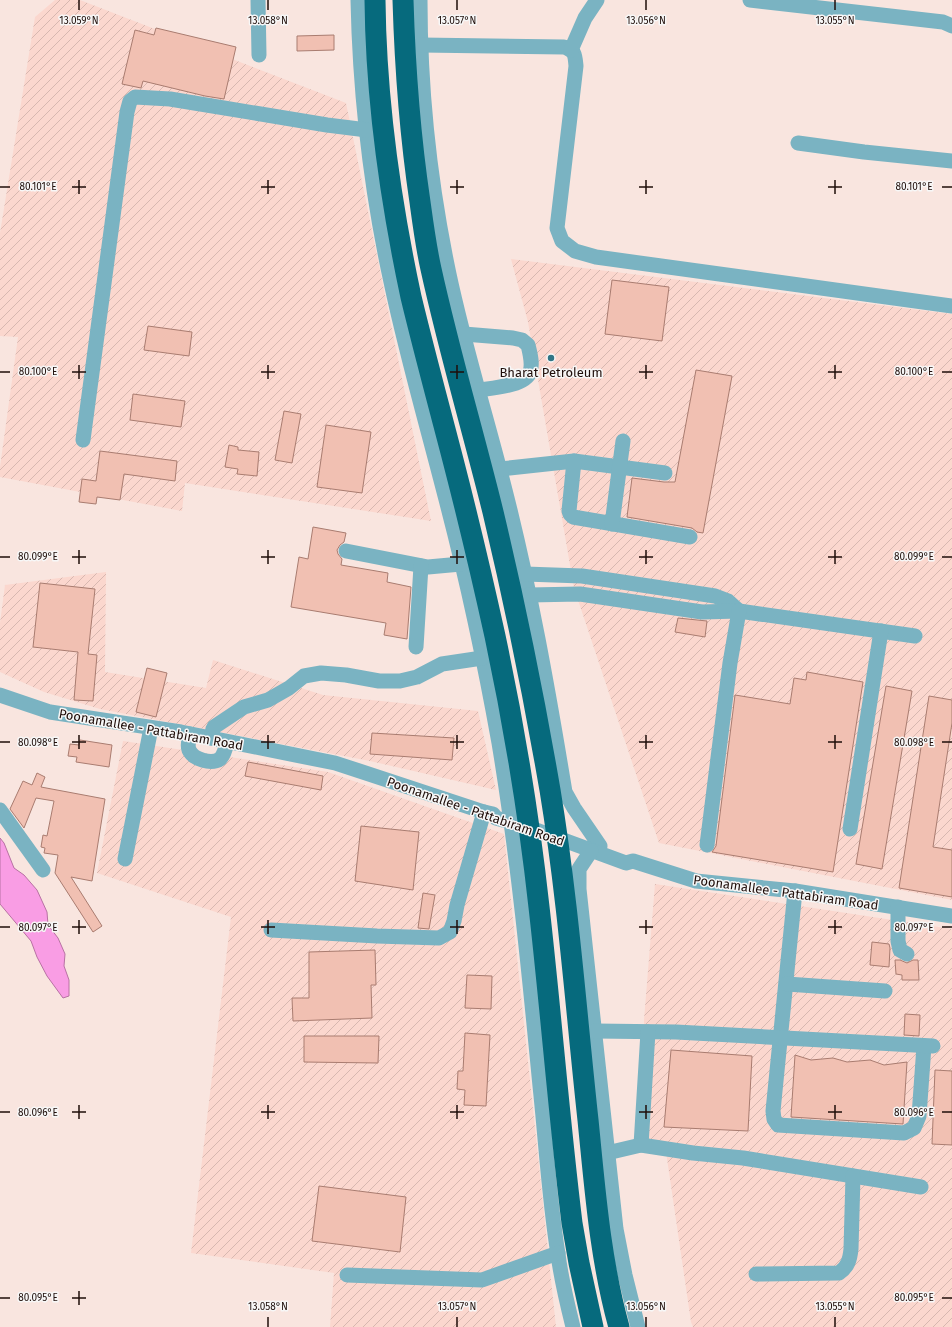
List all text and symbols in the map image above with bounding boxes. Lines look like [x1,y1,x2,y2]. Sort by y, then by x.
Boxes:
text: 13.059°N [59,15,99,27]
text: 13.058°N [248,15,288,27]
text: 13.057°N [438,15,476,27]
text: 13.056°N [626,15,666,27]
text: 13.055°N [815,15,855,27]
text: 80.101°E [19,181,57,193]
text: 80.101°E [895,181,933,193]
marker: Bharat Petroleum [546,353,556,363]
place label: Bharat Petroleum [499,365,603,380]
text: 80.100°E [19,366,57,378]
text: 80.100°E [895,366,933,378]
text: 80.099°E [18,551,58,563]
text: 80.099°E [894,551,934,563]
street label: Poonamallee - Pattabiram Road [58,706,244,753]
text: 80.098°E [18,737,58,749]
text: 80.098°E [894,737,934,749]
street label: Poonamallee - Pattabiram Road [385,774,567,849]
street label: Poonamallee - Pattabiram Road [692,872,879,913]
text: 80.097°E [18,922,58,934]
text: 80.097°E [894,922,934,934]
text: 80.096°E [18,1107,58,1119]
text: 80.096°E [894,1107,934,1119]
text: 80.095°E [18,1292,58,1304]
text: 80.095°E [894,1292,934,1304]
text: 13.058°N [248,1301,288,1313]
text: 13.057°N [438,1301,476,1313]
text: 13.056°N [626,1301,666,1313]
text: 13.055°N [815,1301,855,1313]

